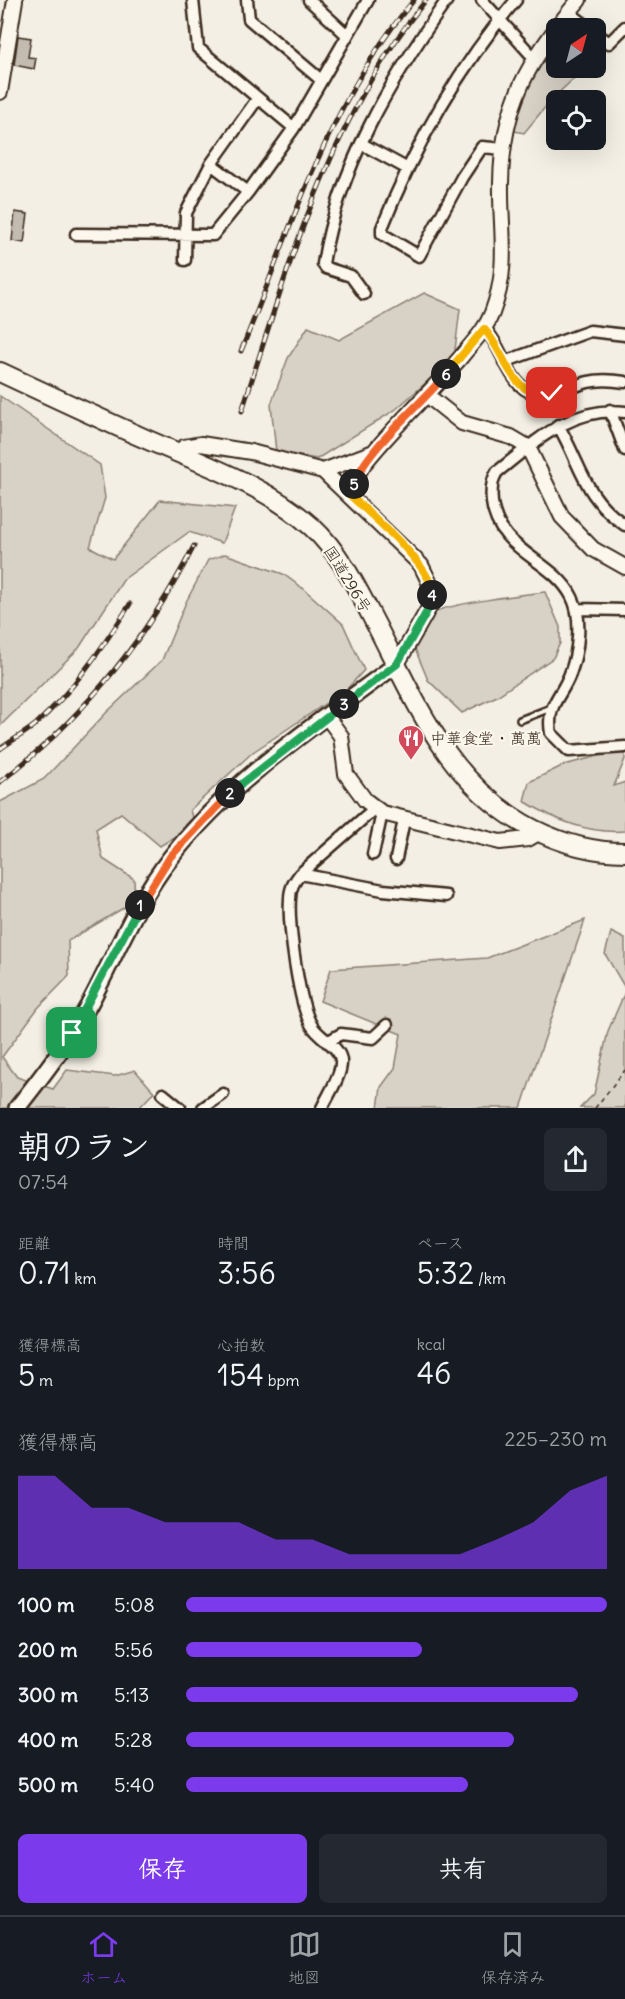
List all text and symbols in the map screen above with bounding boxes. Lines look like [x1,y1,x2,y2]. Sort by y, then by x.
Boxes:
north arrow [546,18,606,78]
map controls [546,18,606,150]
button: locate [546,90,606,150]
pin: 6 [431,359,461,389]
text: 6 [441,364,451,384]
pin [526,367,577,418]
icon: check [535,376,568,409]
pin: 5 [339,469,369,499]
text: 5 [349,474,359,494]
street label: 国道296号 [320,542,376,616]
pin: 4 [417,580,447,610]
text: 4 [427,585,437,605]
pin: 3 [329,689,359,719]
text: 3 [339,694,349,714]
restaurant icon: 中華食堂・萬萬 [396,723,426,761]
place label: 中華食堂・萬萬 [430,728,542,748]
pin: 2 [215,778,245,808]
text: 2 [226,783,234,803]
pin: 1 [125,890,155,920]
text: 1 [137,895,143,915]
pin [46,1007,97,1058]
icon: arrive [55,1016,88,1049]
text: 朝のラン [18,1125,150,1167]
button: share [544,1128,607,1191]
text: 07:54 [18,1169,68,1194]
text: 距離 [18,1233,50,1253]
text: 時間 [217,1233,249,1253]
text: ペース [417,1233,464,1253]
text: 0.71 [18,1254,71,1292]
text: 3:56 [217,1254,276,1292]
text: 5:32 [417,1254,474,1292]
text: km [71,1268,97,1288]
text: /km [474,1268,506,1288]
text: kcal [417,1334,445,1354]
text: 獲得標高 [18,1335,82,1355]
text: 心拍数 [217,1335,265,1355]
text: 46 [417,1354,451,1392]
text: 5 [18,1356,35,1394]
text: 154 [217,1356,264,1394]
text: m [35,1370,53,1390]
text: bpm [264,1370,300,1390]
text: 225–230 m [504,1426,607,1451]
text: 獲得標高 [18,1429,98,1454]
text: 100 m [18,1592,75,1617]
text: 5:08 [114,1592,155,1617]
text: 200 m [18,1637,78,1662]
text: 5:56 [114,1637,153,1662]
text: 300 m [18,1682,78,1707]
text: 5:13 [114,1682,149,1707]
text: 400 m [18,1727,78,1752]
text: 5:28 [114,1727,153,1752]
text: 500 m [18,1772,78,1797]
text: 5:40 [114,1772,155,1797]
button: 保存 [18,1834,307,1903]
button: 共有 [319,1834,607,1903]
tab: ホーム [80,1928,127,1988]
tab: 地図 [288,1928,321,1988]
tab: 保存済み [481,1928,545,1988]

